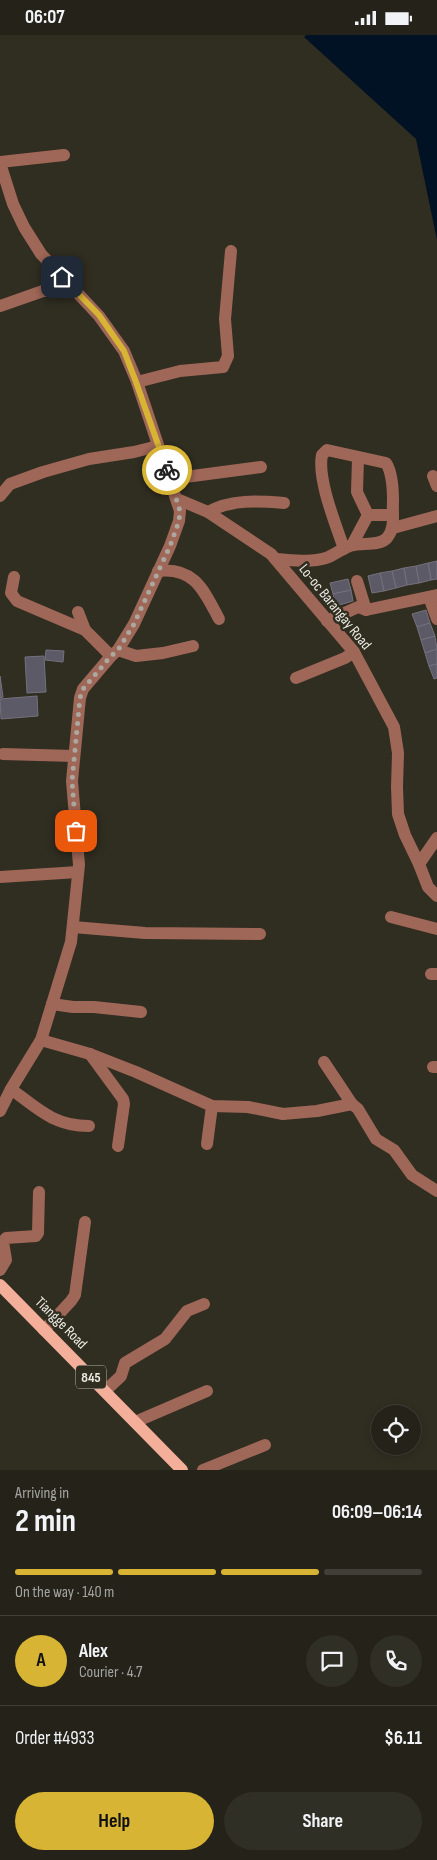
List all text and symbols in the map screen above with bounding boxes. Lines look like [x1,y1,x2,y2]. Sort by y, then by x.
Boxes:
text: 06:07 [25,6,65,29]
pin [41,256,83,298]
icon: home [48,263,76,291]
courier [142,445,192,495]
icon: bike [153,456,181,484]
street label: Lo-oc Barangay Road [295,560,375,654]
pin [55,810,97,852]
icon: bag [62,817,90,845]
street label: Tiangge Road [31,1293,91,1353]
road number: 845 [76,1365,106,1389]
map controls [371,1405,421,1455]
button: locate [371,1405,421,1455]
text: Arriving in [15,1484,69,1503]
text: 06:09–06:14 [332,1501,422,1524]
text: 2 min [15,1502,76,1541]
text: On the way · 140 m [15,1583,114,1602]
button: chat [306,1635,358,1687]
button: phone [370,1635,422,1687]
text: Alex [79,1640,108,1663]
text: A [36,1649,46,1672]
text: Courier · 4.7 [79,1663,142,1682]
text: Order #4933 [15,1727,95,1750]
text: $6.11 [384,1727,422,1750]
button: Help [15,1792,214,1850]
button: Share [224,1792,422,1850]

